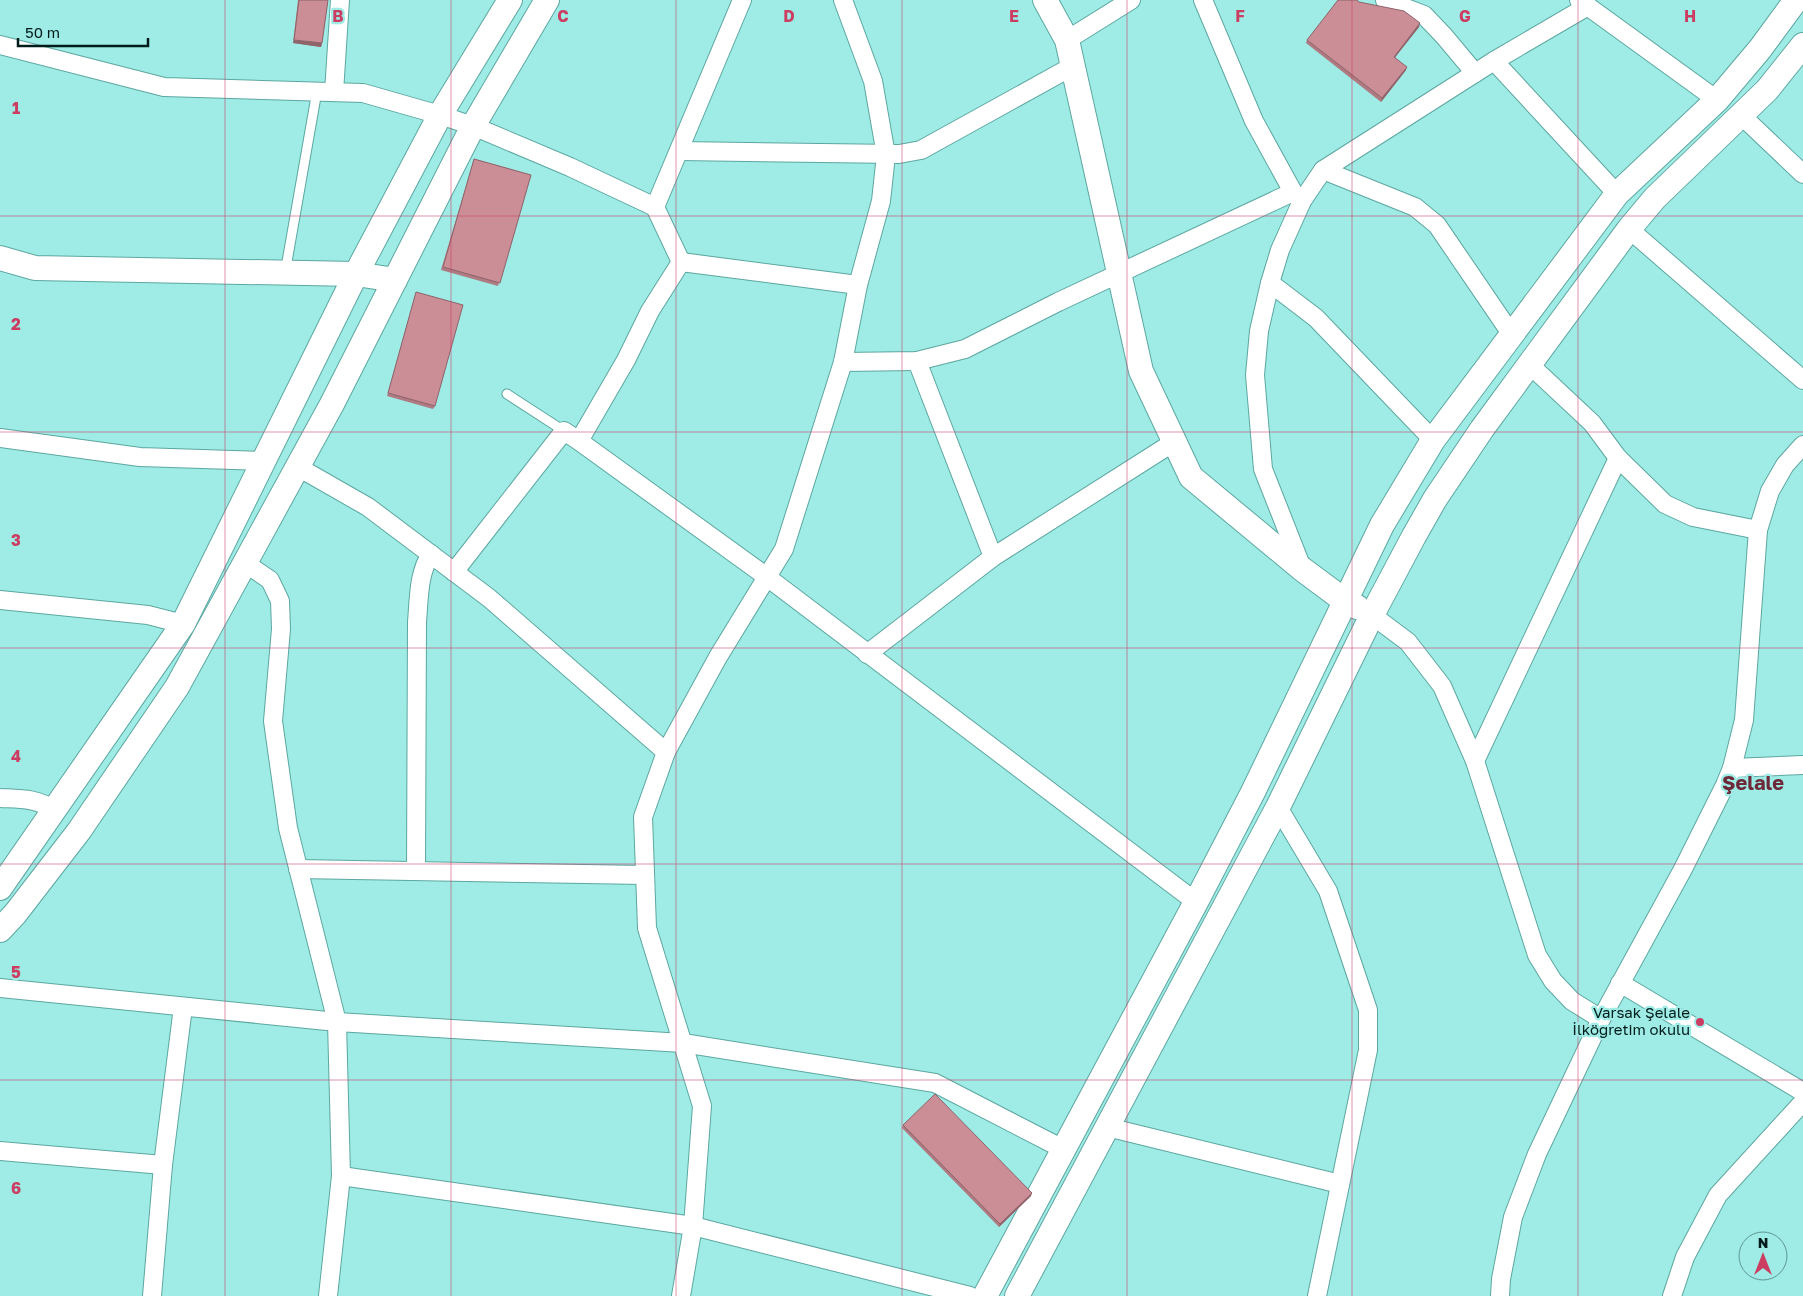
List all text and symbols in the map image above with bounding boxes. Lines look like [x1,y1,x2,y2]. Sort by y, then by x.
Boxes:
text: B [332,6,344,26]
text: C [557,6,569,26]
text: D [783,6,795,26]
text: E [1009,6,1019,26]
text: F [1235,6,1245,26]
text: G [1459,6,1471,26]
text: H [1684,6,1696,26]
scale bar [18,15,148,47]
text: 50 m [25,23,60,41]
text: 1 [12,98,20,118]
text: 2 [11,314,21,334]
text: 3 [11,530,21,550]
text: 4 [11,746,21,766]
district label: Şelale [1722,770,1784,794]
text: 5 [11,962,21,982]
place label: Varsak Şelale İlköğretim okulu [1572,1003,1690,1038]
marker: Varsak Şelale İlköğretim okulu [1694,1016,1706,1028]
text: 6 [11,1178,21,1198]
north arrow [1738,1231,1788,1281]
text: N [1758,1234,1768,1251]

